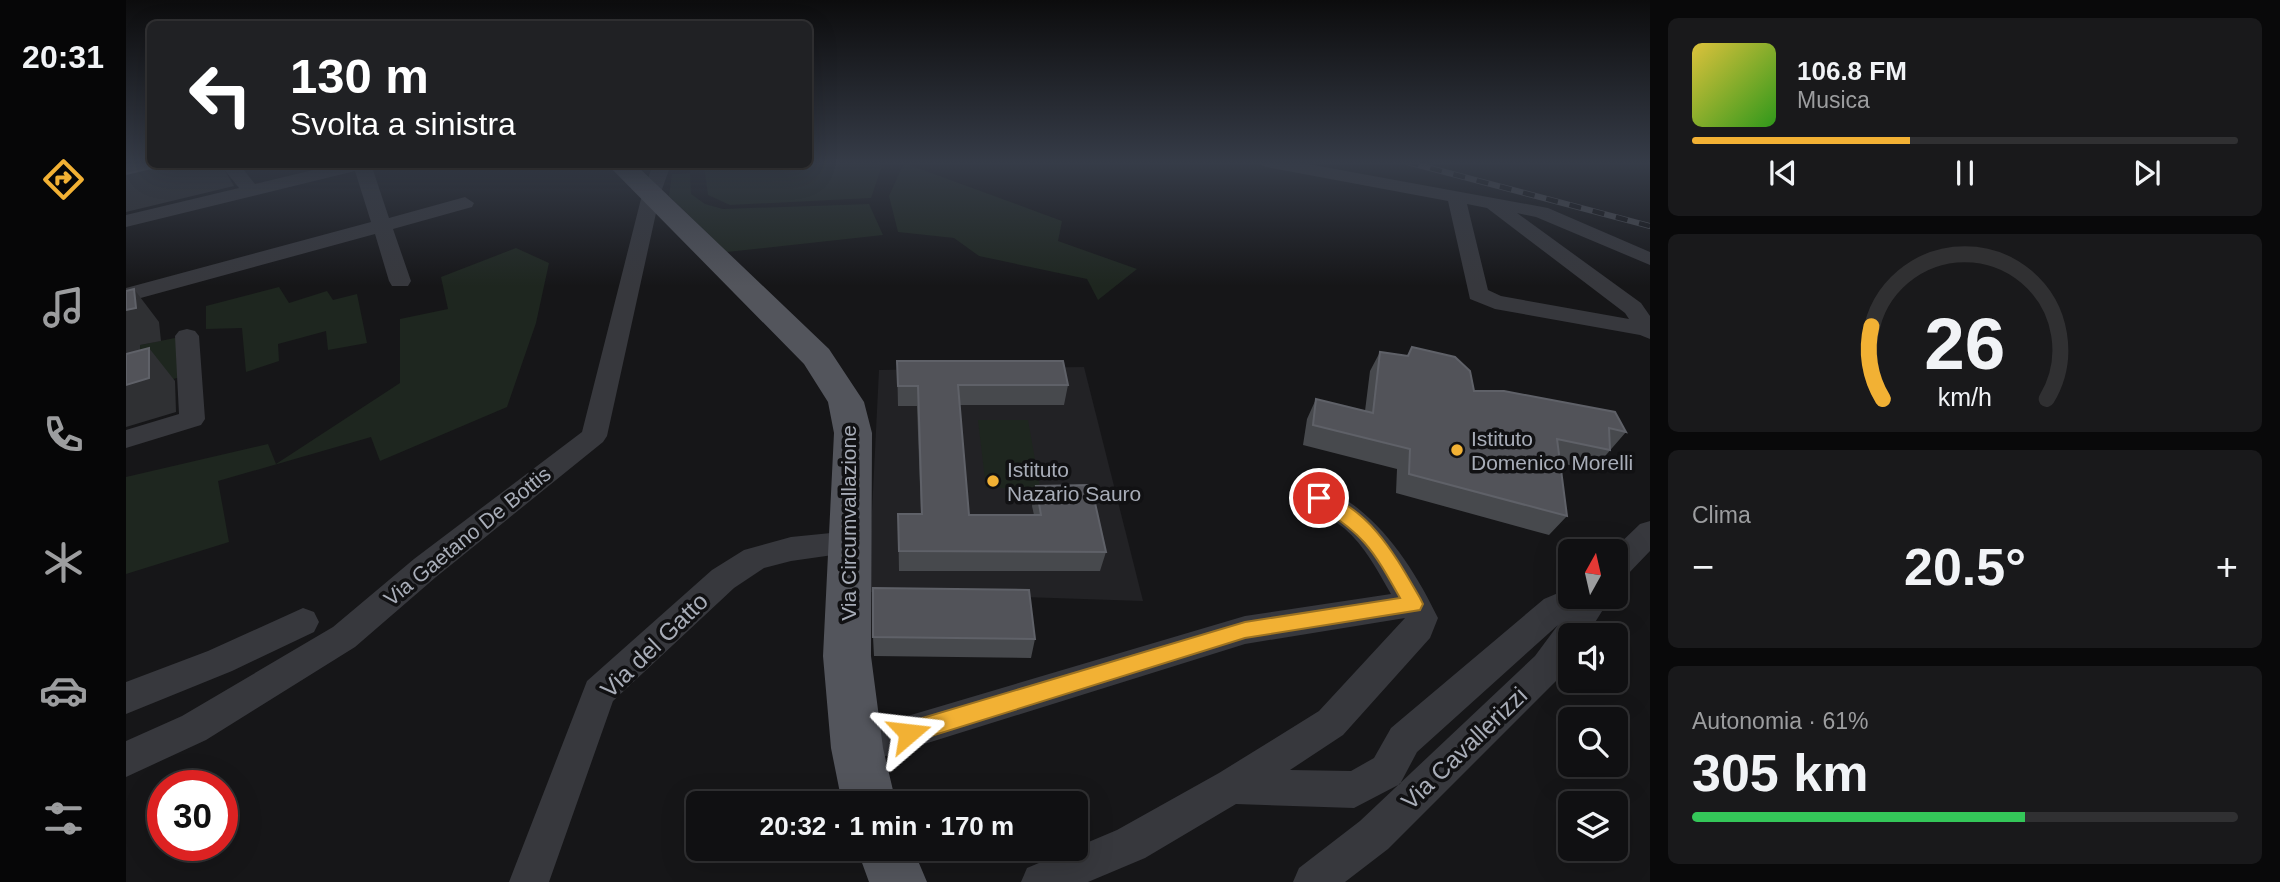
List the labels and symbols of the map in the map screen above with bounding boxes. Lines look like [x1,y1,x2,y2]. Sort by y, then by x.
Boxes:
street label: Via Circumvallazione [837,425,860,621]
place label: Istituto Domenico Morelli [1471,427,1633,474]
marker: Istituto Domenico Morelli [1449,442,1465,458]
place label: Istituto Nazario Sauro [1007,458,1141,505]
street label: Via Gaetano De Bottis [379,462,555,610]
pin [1289,468,1349,528]
marker: Istituto Nazario Sauro [985,473,1001,489]
north arrow [1558,539,1628,609]
street label: Via del Gatto [595,587,713,703]
street label: Via Cavallerizzi [1396,681,1532,815]
position arrow [872,696,946,770]
speed limit sign: 30 [147,770,238,861]

